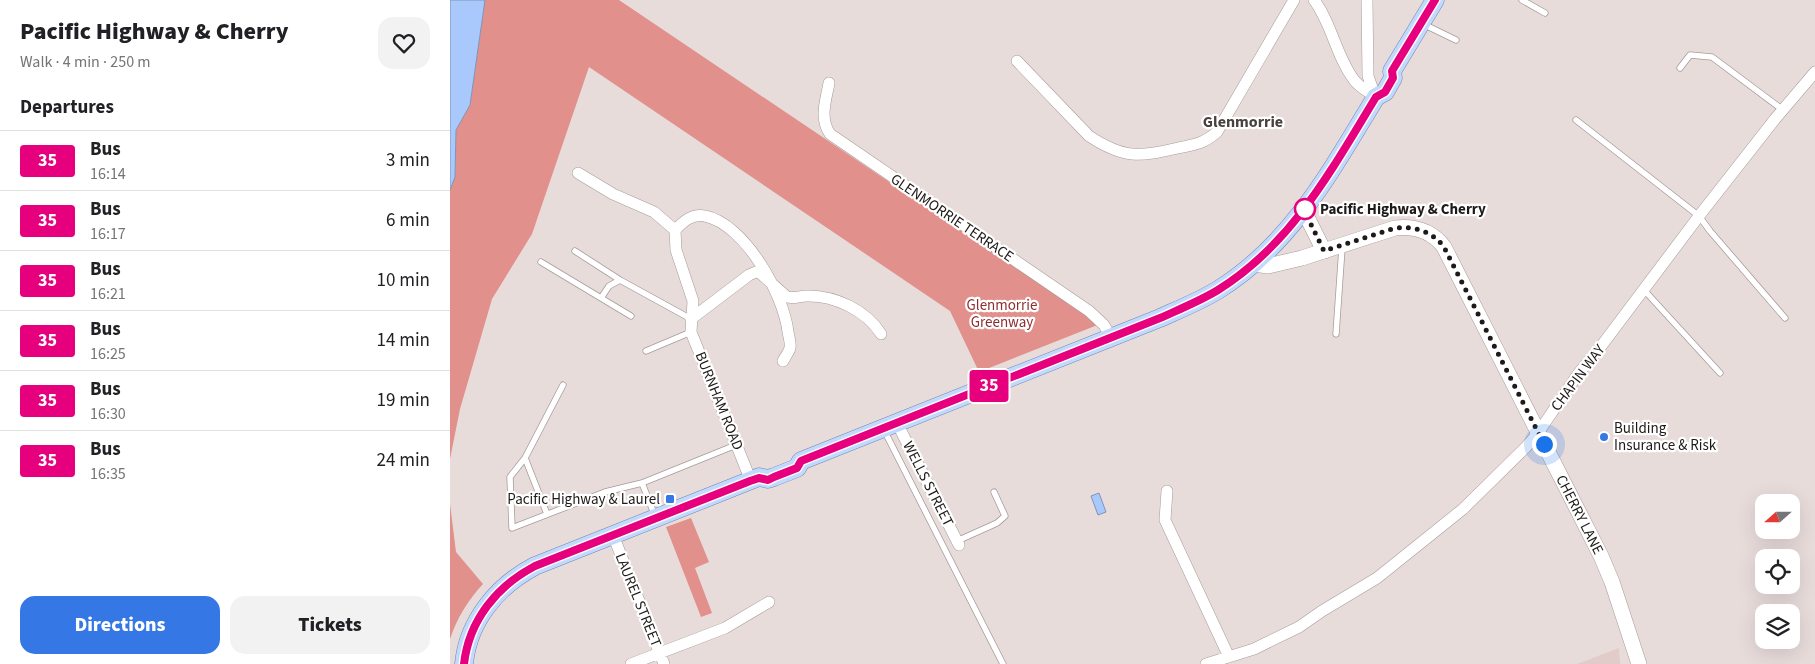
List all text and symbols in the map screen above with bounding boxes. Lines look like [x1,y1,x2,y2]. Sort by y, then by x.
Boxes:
text: Pacific Highway & Cherry [20,14,289,49]
button: heart [378,17,430,69]
text: Walk · 4 min · 250 m [20,51,151,73]
text: Departures [20,94,114,121]
district label: Glenmorrie [1203,111,1283,133]
text: Bus [90,136,121,163]
text: 3 min [386,147,430,174]
text: 35 [38,148,57,173]
text: 16:14 [90,163,126,185]
street label: GLENMORRIE TERRACE [886,169,1018,267]
text: Bus [90,196,121,223]
marker: Pacific Highway & Cherry [1294,198,1316,220]
place label: Pacific Highway & Cherry [1320,199,1486,220]
text: 6 min [386,207,430,234]
text: 35 [38,208,57,233]
text: 16:17 [90,223,126,245]
text: Bus [90,256,121,283]
text: 10 min [376,267,430,294]
text: 35 [38,268,57,293]
text: 16:21 [90,283,126,305]
park label: Glenmorrie Greenway [967,295,1037,333]
text: Bus [90,316,121,343]
text: 14 min [376,327,430,354]
text: 35 [38,328,57,353]
street label: CHAPIN WAY [1546,340,1611,416]
text: 16:25 [90,343,126,365]
street label: BURNHAM ROAD [690,349,748,453]
line badge: 35 [966,370,1012,402]
text: 35 [979,373,999,398]
text: Bus [90,376,121,403]
text: 19 min [376,387,430,414]
text: 35 [38,388,57,413]
text: 16:30 [90,403,126,425]
place label: Building Insurance & Risk [1614,418,1717,456]
marker: Building Insurance & Risk [1598,431,1610,443]
your location [1532,432,1557,457]
text: Bus [90,436,121,463]
street label: WELLS STREET [898,438,958,530]
text: 24 min [376,447,430,474]
text: 35 [38,448,57,473]
text: 16:35 [90,463,126,485]
street label: CHERRY LANE [1551,471,1609,558]
place label: Pacific Highway & Laurel [507,489,660,510]
marker: Pacific Highway & Laurel [664,493,676,505]
north arrow [1755,494,1800,539]
map controls [1755,494,1800,649]
button: locate [1755,549,1800,594]
street label: LAUREL STREET [610,550,666,650]
button: Directions [20,596,220,654]
button: Tickets [230,596,430,654]
button: layers [1755,604,1800,649]

